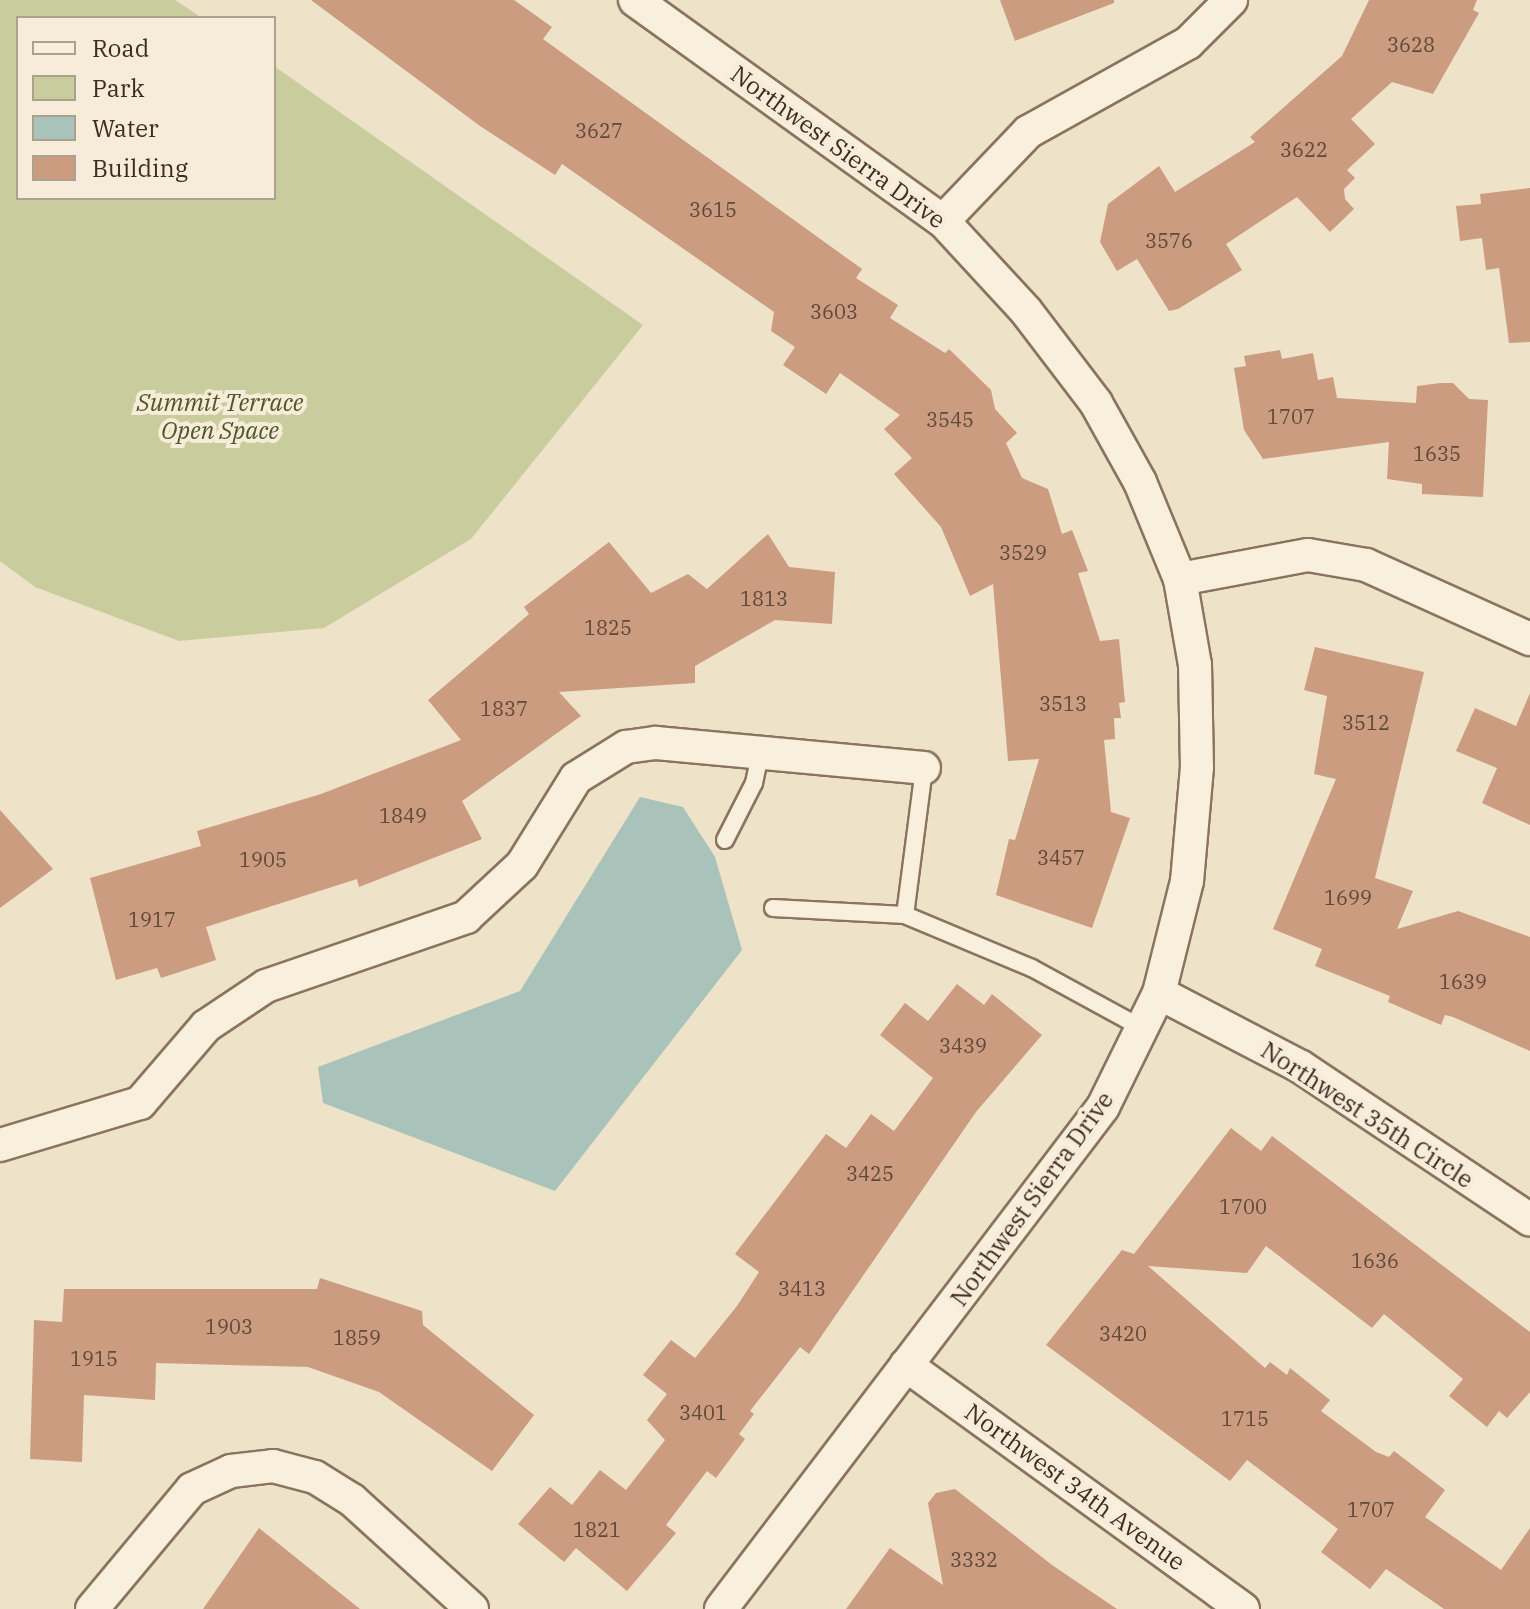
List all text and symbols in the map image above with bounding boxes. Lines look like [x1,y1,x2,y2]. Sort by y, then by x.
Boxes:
legend [16,16,276,200]
text: Road [92,32,149,64]
house number: 3628 [1387,32,1435,56]
street label: Northwest Sierra Drive [725,59,951,235]
text: Park [92,72,144,104]
text: Water [92,112,159,144]
house number: 3627 [575,118,623,142]
house number: 3622 [1280,137,1328,161]
text: Building [92,152,188,184]
house number: 3615 [689,197,737,221]
house number: 3576 [1145,228,1193,252]
house number: 3603 [810,299,858,323]
park label: Summit Terrace Open Space [137,389,303,445]
house number: 1707 [1267,404,1315,428]
house number: 3545 [926,407,974,431]
house number: 1635 [1413,441,1461,465]
house number: 3529 [999,540,1047,564]
house number: 1813 [740,586,788,610]
house number: 1825 [584,615,632,639]
house number: 3513 [1039,691,1087,715]
house number: 1837 [480,696,528,720]
house number: 3512 [1342,710,1390,734]
house number: 1849 [379,803,427,827]
house number: 3457 [1037,845,1085,869]
house number: 1905 [239,847,287,871]
house number: 1699 [1324,885,1372,909]
house number: 1917 [128,907,176,931]
house number: 1639 [1439,969,1487,993]
house number: 3439 [939,1033,987,1057]
street label: Northwest 35th Circle [1256,1036,1478,1194]
street label: Northwest Sierra Drive [944,1086,1120,1312]
house number: 3425 [846,1161,894,1185]
house number: 1700 [1219,1194,1267,1218]
house number: 1636 [1351,1248,1399,1272]
house number: 3413 [778,1276,826,1300]
house number: 1903 [205,1314,253,1338]
house number: 3420 [1099,1321,1147,1345]
house number: 1859 [333,1325,381,1349]
house number: 1915 [70,1346,118,1370]
street label: Northwest 34th Avenue [959,1397,1191,1577]
house number: 3401 [679,1400,727,1424]
house number: 1715 [1221,1406,1269,1430]
house number: 1707 [1347,1497,1395,1521]
house number: 1821 [573,1517,621,1541]
house number: 3332 [950,1547,998,1571]

